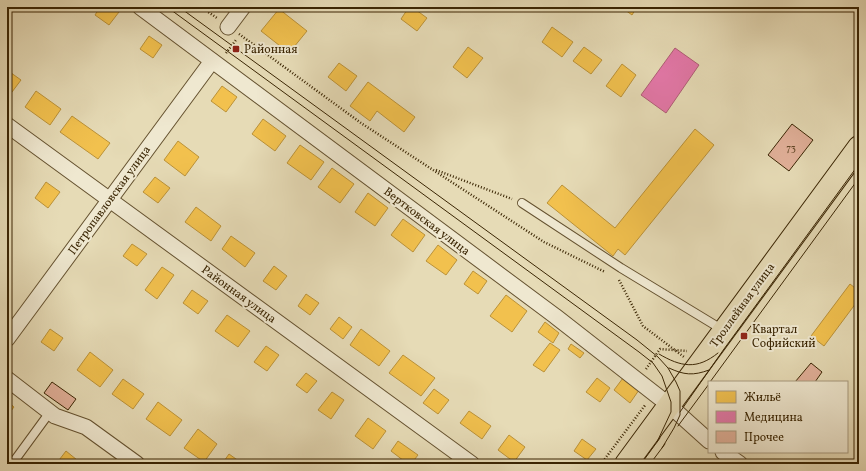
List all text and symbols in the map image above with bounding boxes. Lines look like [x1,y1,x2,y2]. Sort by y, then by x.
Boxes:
place label: Районная [244,42,297,58]
marker: Районная [231,44,241,54]
house number: 73 [786,141,796,155]
street label: Петропавловская улица [65,143,155,258]
street label: Вертковская улица [380,184,473,260]
street label: Троллейная улица [707,260,779,351]
street label: Районная улица [198,262,279,327]
place label: Квартал Софийский [752,322,816,352]
marker: Квартал Софийский [739,331,749,341]
legend [708,381,848,453]
text: Жильё [744,390,781,406]
text: Медицина [744,410,803,426]
text: Прочее [744,430,784,446]

